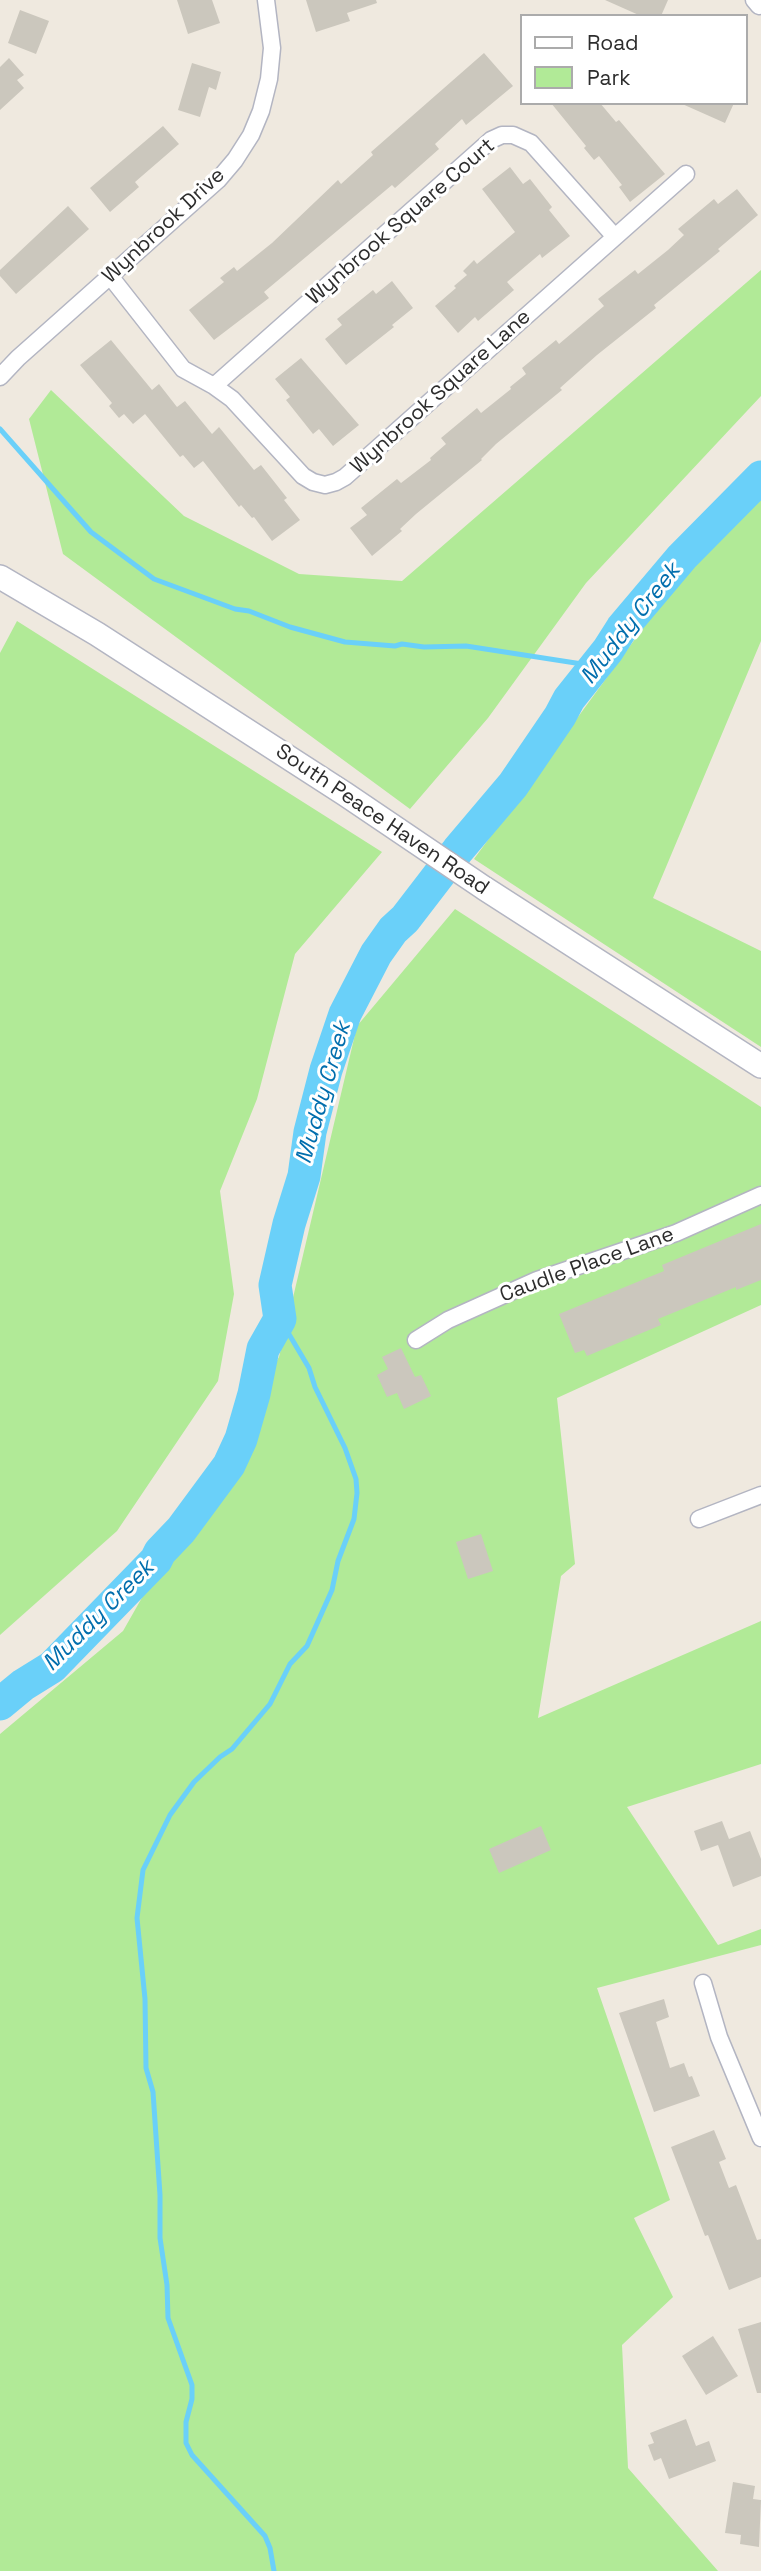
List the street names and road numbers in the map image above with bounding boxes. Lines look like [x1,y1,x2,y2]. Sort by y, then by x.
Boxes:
street label: Wynbrook Square Court [302,133,500,311]
street label: Wynbrook Drive [98,163,230,289]
street label: Wynbrook Square Lane [346,305,536,479]
street label: South Peace Haven Road [271,739,493,901]
street label: Caudle Place Lane [497,1222,677,1308]

